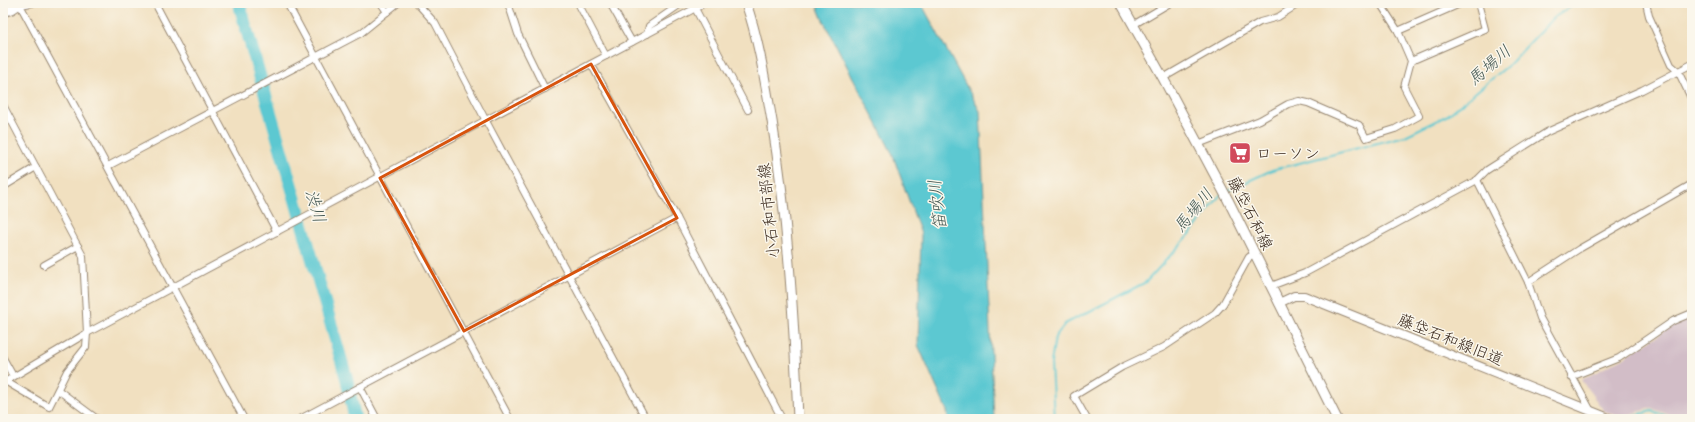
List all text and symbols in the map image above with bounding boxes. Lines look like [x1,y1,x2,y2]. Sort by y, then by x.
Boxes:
water label: 馬場川 [1464,41,1518,93]
supermarket icon: ローソン [1227,140,1253,166]
place label: ローソン [1256,144,1320,167]
street label: 小石和市部線 [754,162,787,260]
street label: 藤垈石和線 [1220,173,1277,255]
water label: 笛吹川 [925,178,955,231]
water label: 馬場川 [1170,185,1221,239]
water label: 渋川 [297,187,329,226]
street label: 藤垈石和線旧道 [1394,310,1506,373]

